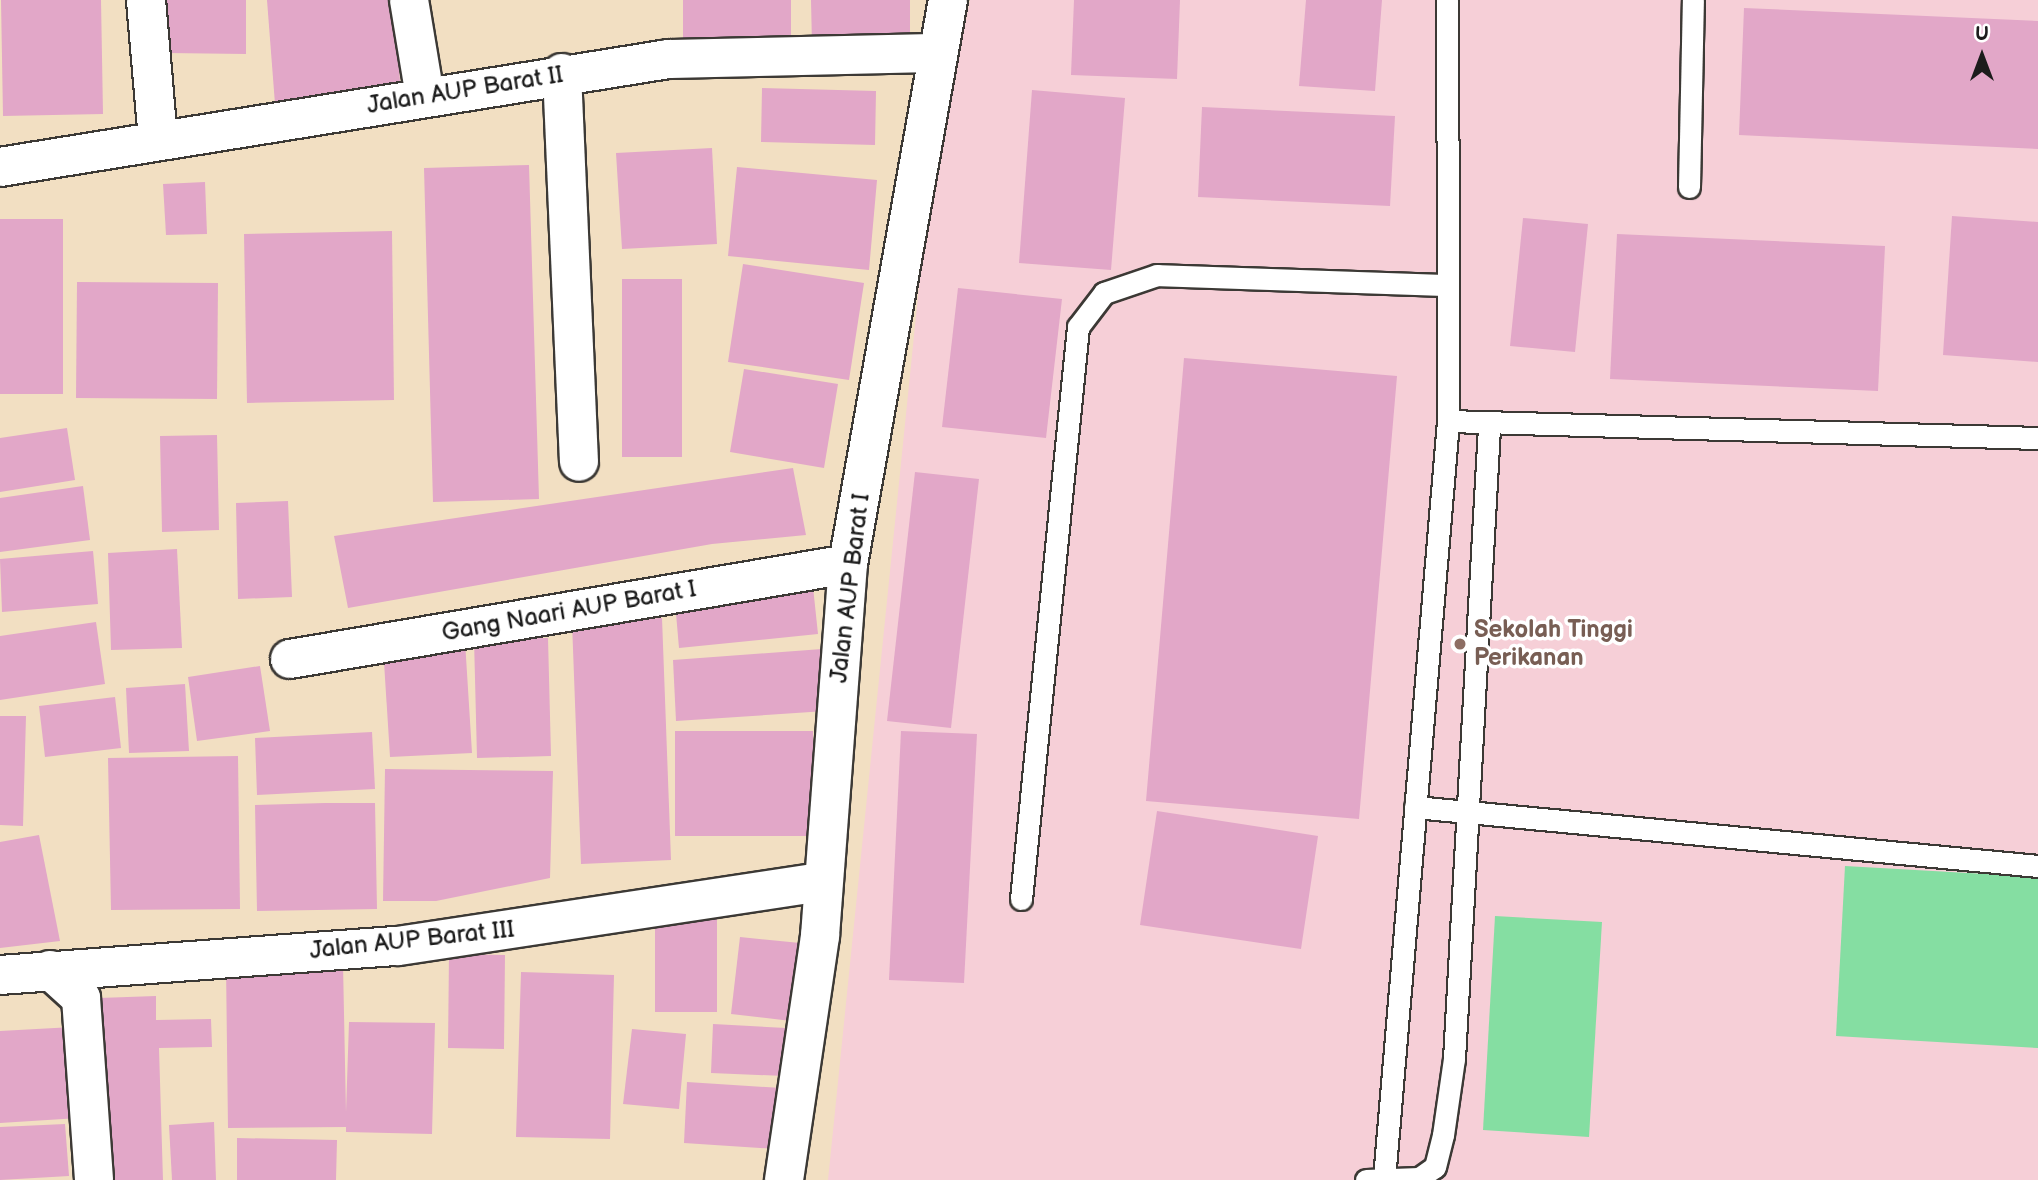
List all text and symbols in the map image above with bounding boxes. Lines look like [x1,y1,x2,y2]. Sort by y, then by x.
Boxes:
north arrow [1947,21,2017,91]
text: U [1975,23,1989,46]
street label: Jalan AUP Barat II [365,60,565,120]
street label: Jalan AUP Barat I [824,492,876,684]
street label: Gang Naari AUP Barat I [440,574,698,648]
place label: Sekolah Tinggi Perikanan [1474,616,1633,672]
marker: Sekolah Tinggi Perikanan [1452,636,1468,652]
street label: Jalan AUP Barat III [308,915,516,965]

